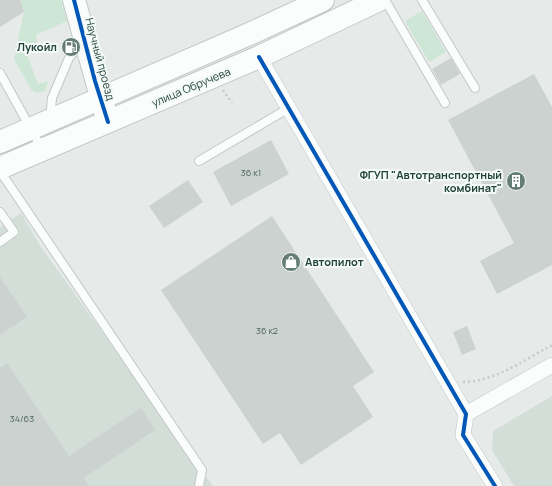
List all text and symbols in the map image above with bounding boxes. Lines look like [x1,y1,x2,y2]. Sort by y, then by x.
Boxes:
street label: Научный проезд [82,16,119,102]
fuel station icon: Лукойл [60,36,82,58]
place label: Лукойл [17,39,57,54]
street label: улица Обручева [149,63,232,110]
house number: 36 к1 [241,166,261,179]
place label: ФГУП "Автотранспортный комбинат" [360,167,502,195]
building icon: ФГУП "Автотранспортный комбинат" [505,170,527,192]
shop icon: Автопилот [280,251,302,273]
place label: Автопилот [305,254,364,269]
house number: 36 к2 [256,324,278,337]
house number: 34/63 [10,412,34,425]

